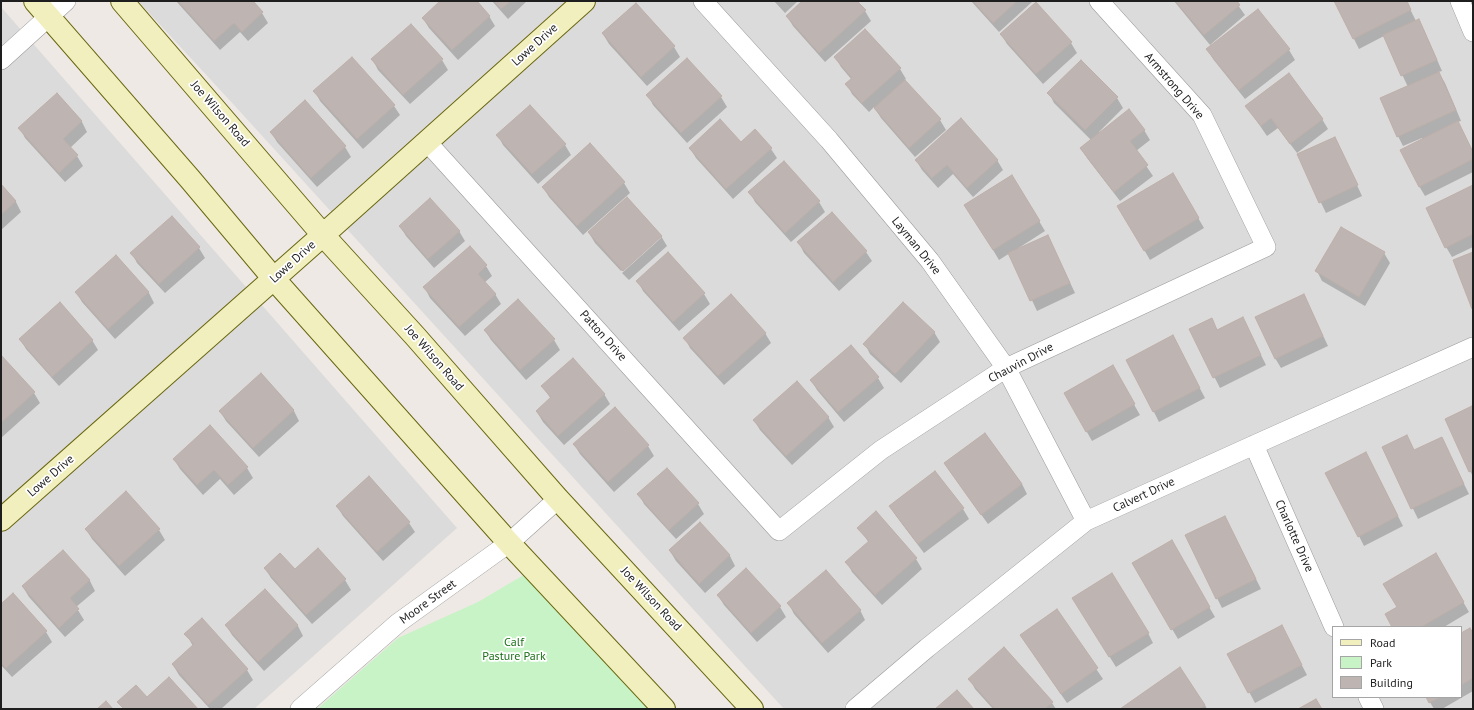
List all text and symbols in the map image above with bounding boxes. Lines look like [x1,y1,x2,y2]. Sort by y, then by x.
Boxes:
street label: Lowe Drive [509,21,561,69]
street label: Armstrong Drive [1141,50,1207,122]
street label: Joe Wilson Road [187,78,253,150]
street label: Layman Drive [888,214,944,278]
street label: Lowe Drive [267,238,319,286]
street label: Patton Drive [576,308,630,364]
street label: Joe Wilson Road [401,322,467,394]
street label: Chauvin Drive [986,340,1056,386]
street label: Lowe Drive [25,452,77,500]
street label: Calvert Drive [1111,474,1177,516]
street label: Charlotte Drive [1272,498,1316,574]
street label: Joe Wilson Road [618,564,684,634]
street label: Moore Street [397,577,459,627]
legend [1332,626,1462,698]
text: Road [1370,635,1395,650]
park label: Calf Pasture Park [482,636,546,664]
text: Park [1370,655,1392,670]
text: Building [1370,675,1413,690]

